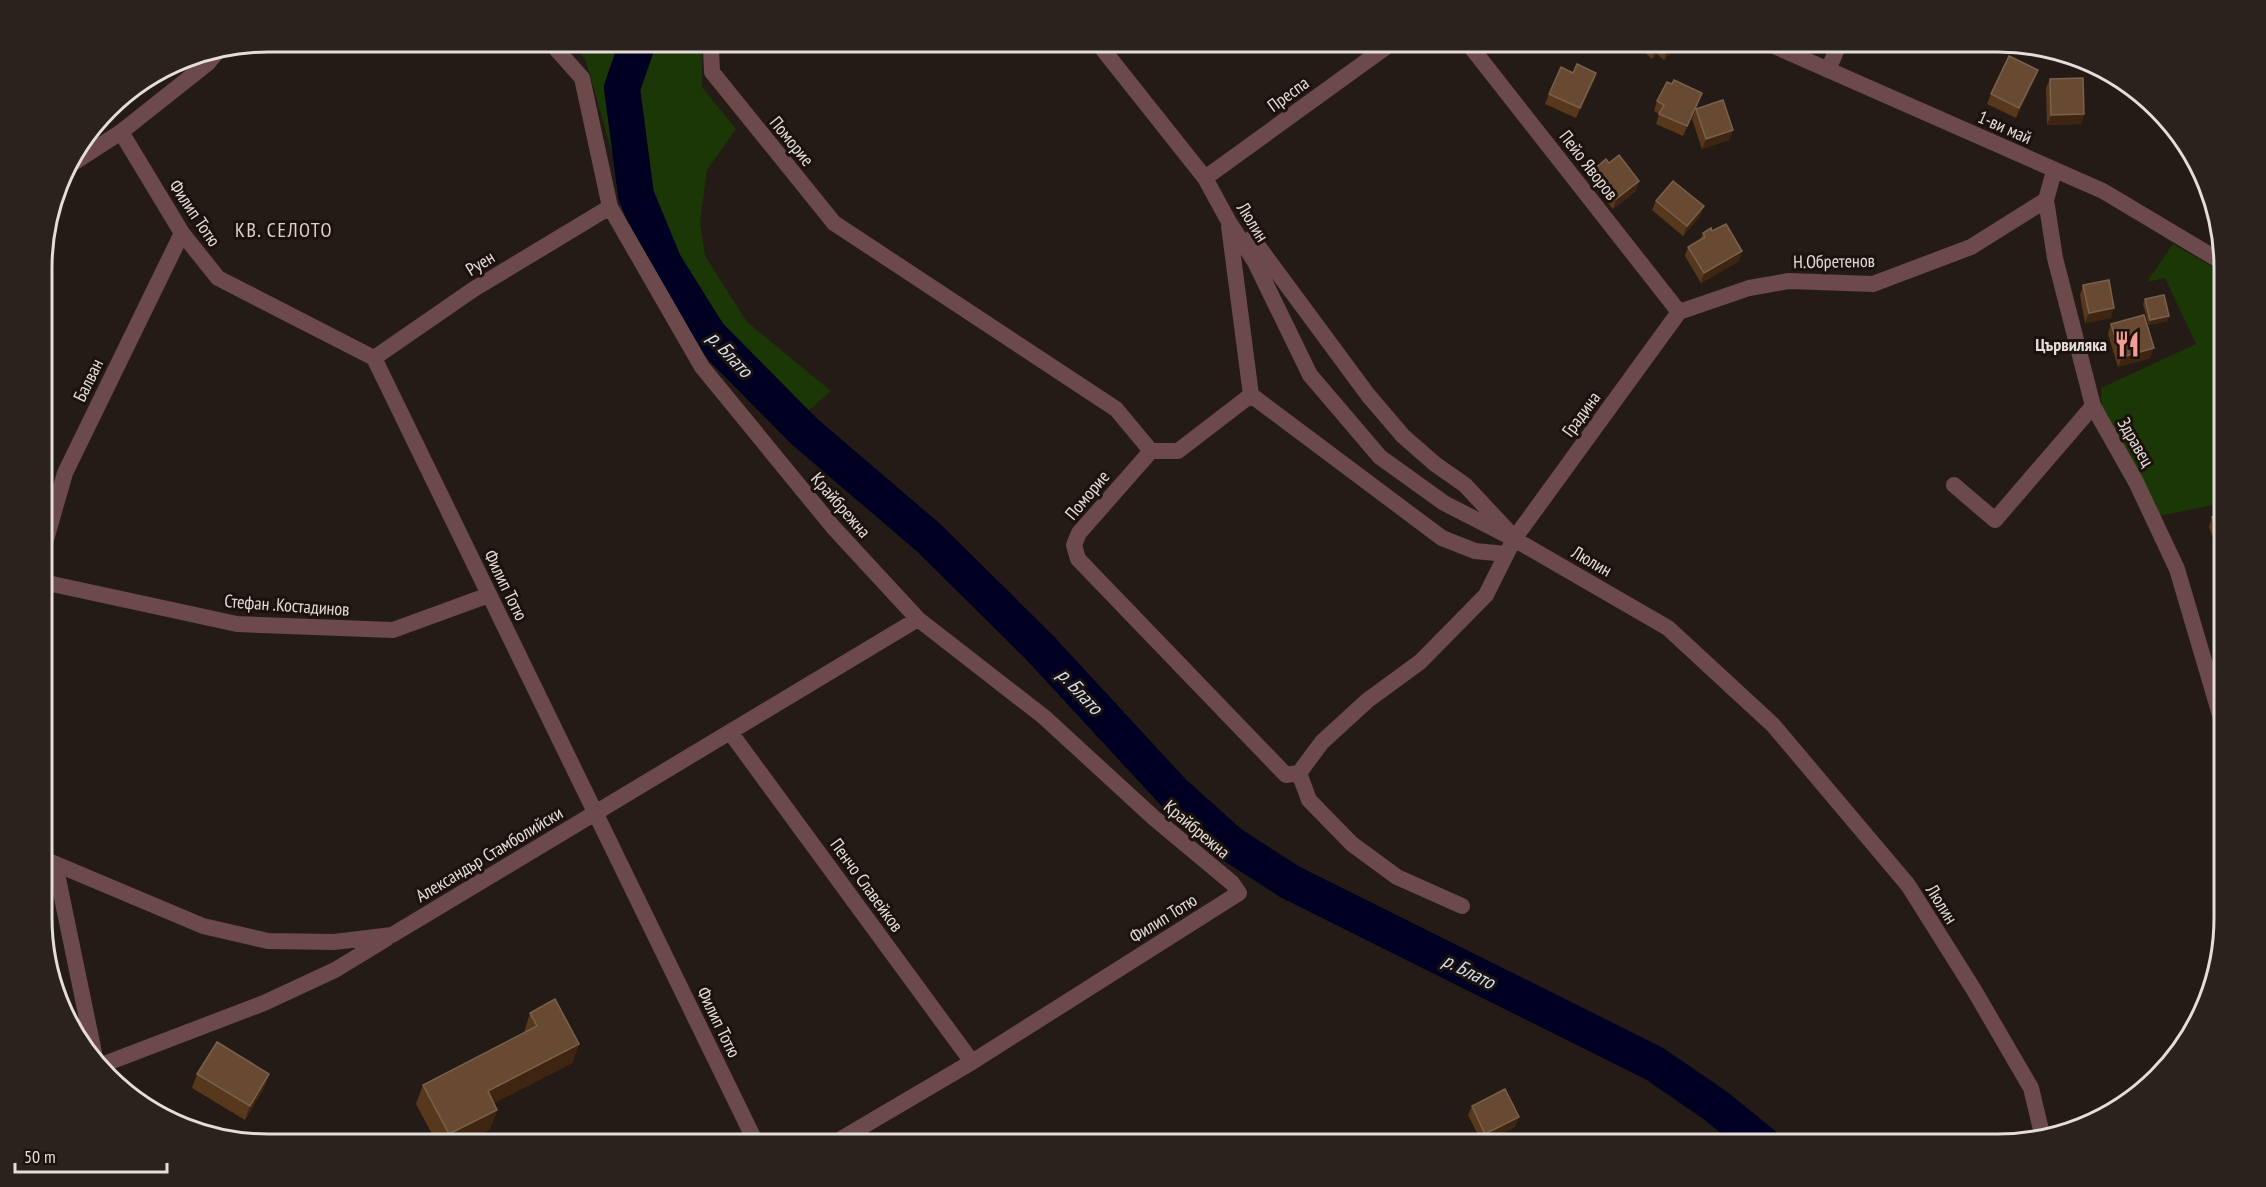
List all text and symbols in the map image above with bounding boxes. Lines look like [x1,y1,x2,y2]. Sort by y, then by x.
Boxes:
street label: Преспа [1263,71,1313,117]
street label: 1-ви май [1974,105,2036,149]
street label: Поморие [765,111,819,171]
street label: Пейо Яворов [1555,125,1623,205]
street label: Филип Тотю [164,175,226,251]
street label: Люлин [1231,197,1274,246]
district label: КВ. СЕЛОТО [235,217,333,243]
street label: Руен [461,245,499,281]
street label: Н.Обретенов [1793,249,1875,273]
water label: р. Блато [702,325,759,384]
restaurant icon: Цървиляка [2112,329,2142,359]
place label: Цървиляка [2035,333,2107,356]
street label: Балван [68,355,108,405]
street label: Градина [1557,387,1605,441]
street label: Здравец [2113,413,2159,471]
street label: Поморие [1060,466,1114,524]
street label: Крайбрежна [806,467,876,543]
street label: Люлин [1567,540,1616,582]
street label: Филип Тотю [479,546,533,624]
street label: Стефан .Костадинов [224,589,350,621]
water label: р. Блато [1052,662,1109,721]
street label: Крайбрежна [1159,795,1235,863]
street label: Александър Стамболийски [411,801,567,907]
street label: Пенчо Славейков [825,834,909,936]
street label: Люлин [1920,879,1963,928]
street label: Филип Тотю [1125,888,1201,948]
water label: р. Блато [1439,947,1501,996]
street label: Филип Тотю [692,983,746,1061]
scale bar [15,1136,166,1174]
text: 50 m [24,1145,56,1168]

